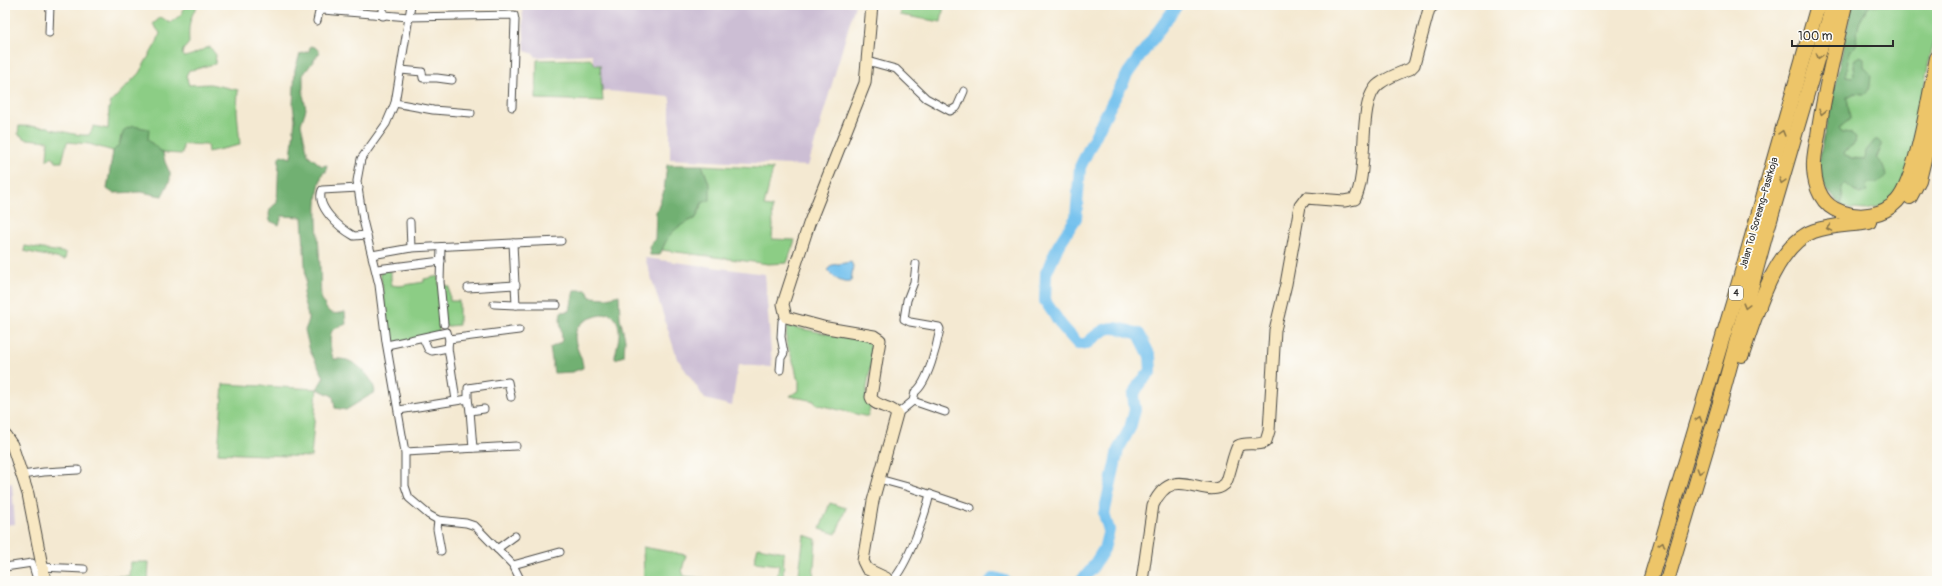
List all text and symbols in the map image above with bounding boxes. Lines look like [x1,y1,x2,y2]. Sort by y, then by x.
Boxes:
scale bar [1792,22,1893,48]
text: 100 m [1798,29,1833,44]
one-way arrow [1815,53,1823,59]
one-way arrow [1818,108,1826,115]
one-way arrow [1777,130,1786,137]
street label: Jalan Tol Soreang–Pasirkoja [1737,155,1781,270]
one-way arrow [1778,177,1787,184]
one-way arrow [1826,223,1832,232]
road number: 4 [1729,286,1743,300]
one-way arrow [1743,303,1751,309]
one-way arrow [1694,416,1702,422]
one-way arrow [1696,468,1705,475]
one-way arrow [1657,540,1666,547]

